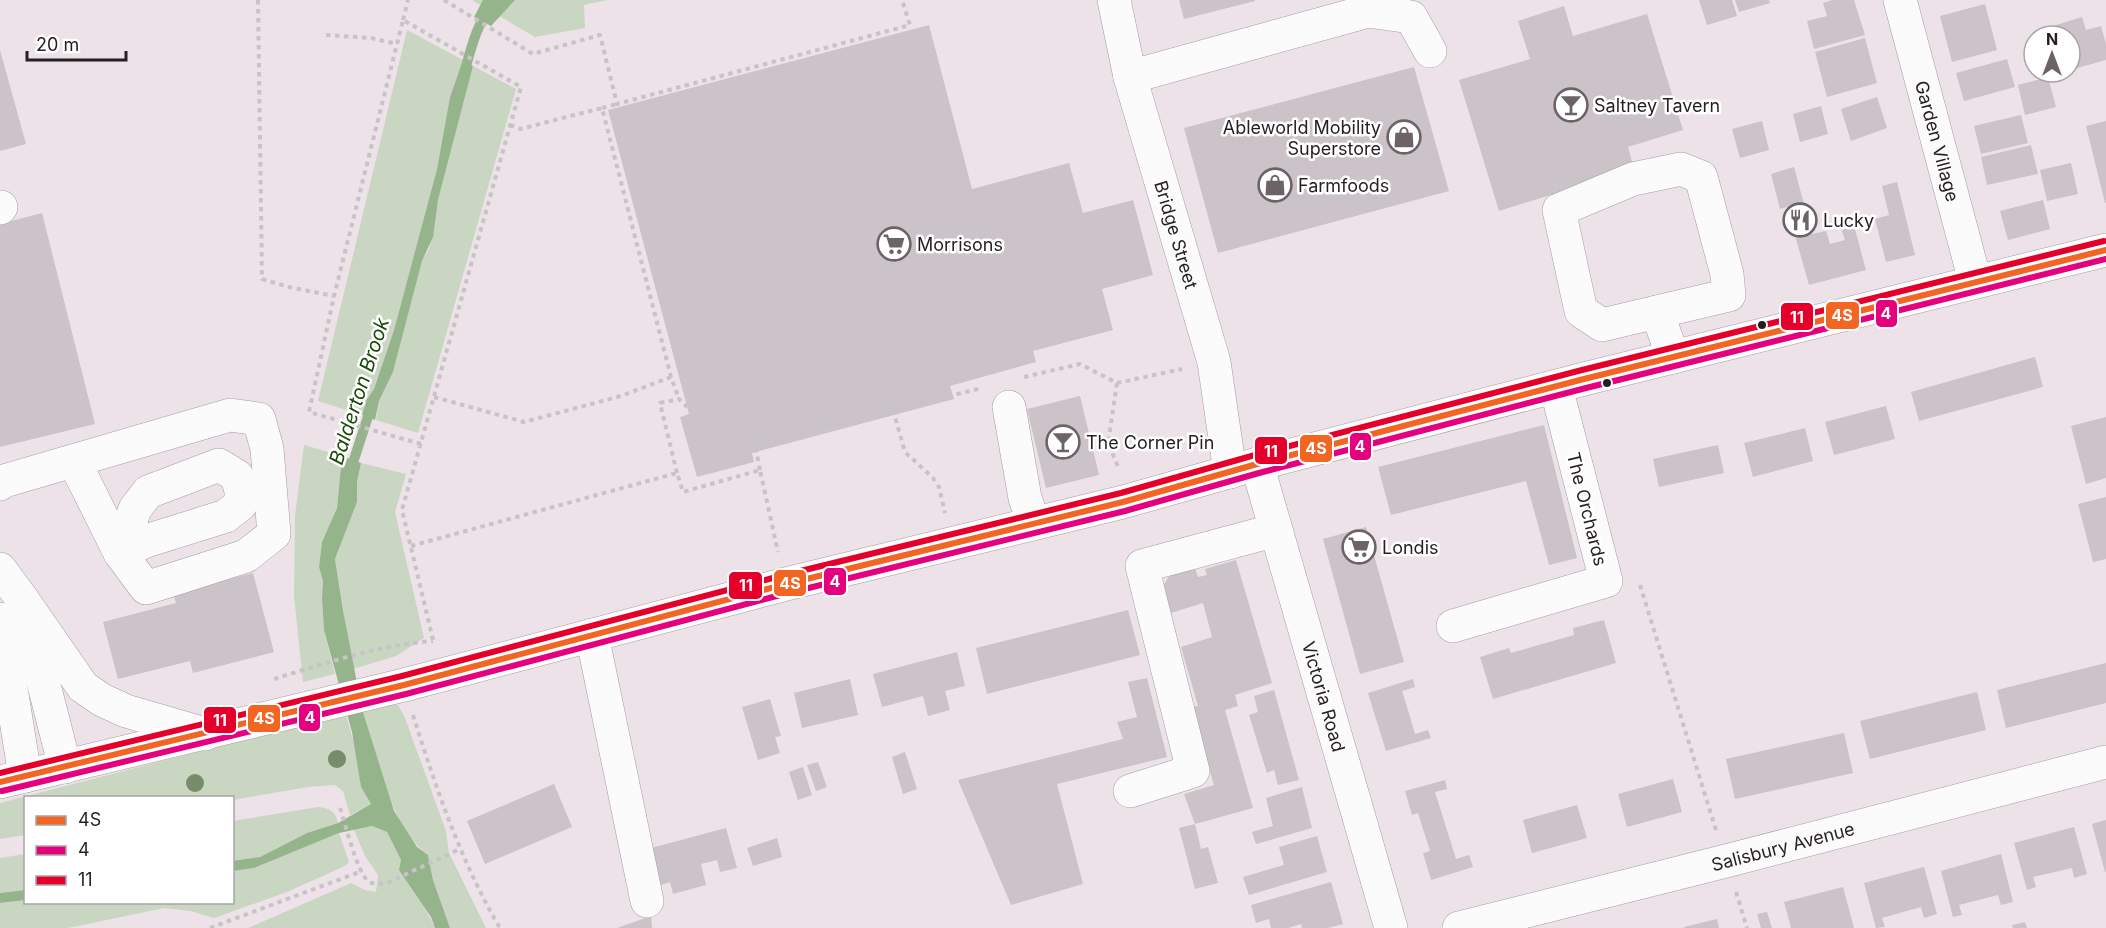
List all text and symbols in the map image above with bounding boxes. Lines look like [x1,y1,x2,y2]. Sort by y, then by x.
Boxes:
scale bar [27,24,126,62]
north arrow [2022,24,2082,84]
text: N [2046,29,2058,49]
text: 20 m [36,34,79,55]
street label: Garden Village [1911,78,1964,204]
bar icon: Saltney Tavern [1553,87,1589,123]
place label: Saltney Tavern [1594,95,1720,116]
place label: Ableworld Mobility Superstore [1223,117,1381,159]
shop icon: Ableworld Mobility Superstore [1386,119,1422,155]
shop icon: Farmfoods [1257,167,1293,203]
place label: Farmfoods [1298,175,1389,196]
street label: Bridge Street [1151,178,1202,291]
restaurant icon: Lucky [1782,202,1818,238]
place label: Lucky [1823,210,1874,231]
supermarket icon: Morrisons [876,226,912,262]
place label: Morrisons [917,234,1003,255]
line badge: 4 [1875,299,1898,328]
line badge: 4S [1825,301,1860,330]
line badge: 11 [1780,302,1814,331]
text: 4 [1881,303,1892,323]
text: 4S [1831,305,1853,325]
text: 11 [1790,307,1804,327]
water label: Balderton Brook [324,314,394,467]
unlabelled marker [1756,319,1768,331]
unlabelled marker [1601,377,1613,389]
bar icon: The Corner Pin [1045,424,1081,460]
place label: The Corner Pin [1086,432,1214,453]
line badge: 4 [1349,432,1372,461]
line badge: 4S [1299,434,1333,463]
line badge: 11 [1254,436,1288,465]
text: 4 [1355,436,1366,456]
text: 4S [1305,438,1327,458]
text: 11 [1264,441,1278,461]
street label: The Orchards [1563,450,1611,568]
supermarket icon: Londis [1341,529,1377,565]
place label: Londis [1382,537,1439,558]
line badge: 4 [823,567,847,596]
line badge: 4S [773,569,807,597]
line badge: 11 [728,571,763,600]
text: 4 [830,571,841,591]
text: 4S [779,573,801,593]
text: 11 [739,575,753,595]
street label: Victoria Road [1298,639,1350,754]
line badge: 4 [298,703,321,732]
line badge: 4S [247,704,281,733]
line badge: 11 [203,706,237,734]
text: 4 [305,707,316,727]
text: 4S [253,708,275,728]
text: 11 [213,710,227,730]
legend [24,796,234,904]
text: 4S [78,809,101,830]
street label: Salisbury Avenue [1709,817,1857,875]
text: 4 [78,839,90,860]
text: 11 [78,869,93,890]

